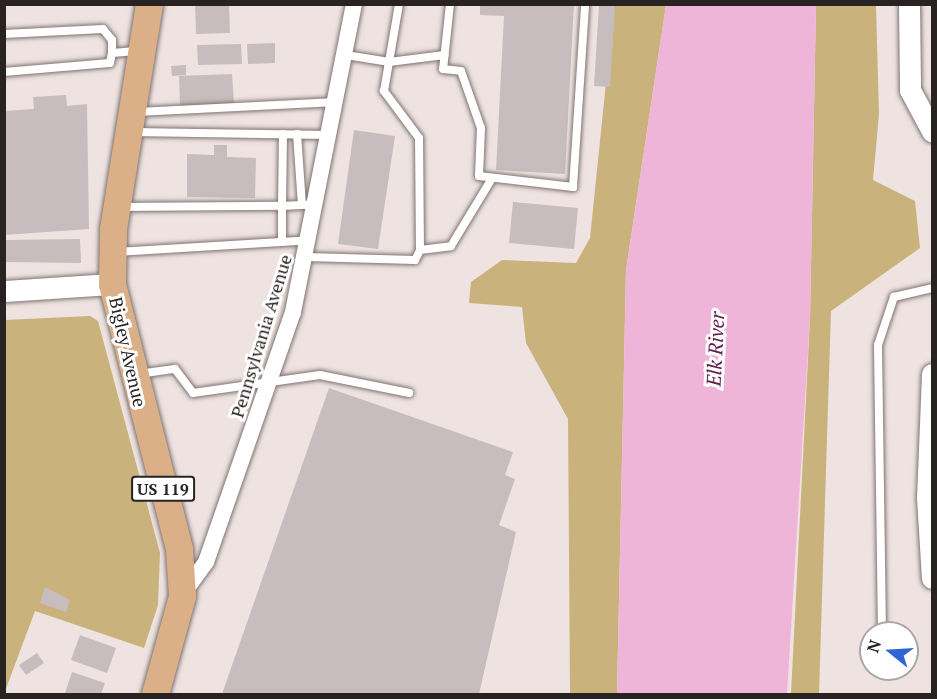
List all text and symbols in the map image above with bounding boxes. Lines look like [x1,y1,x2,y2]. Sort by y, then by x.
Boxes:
street label: Pennsylvania Avenue [226,252,296,420]
street label: Bigley Avenue [105,295,151,409]
water label: Elk River [701,311,729,387]
road number: US 119 [130,476,196,502]
north arrow [859,621,919,681]
text: N [861,637,886,655]

